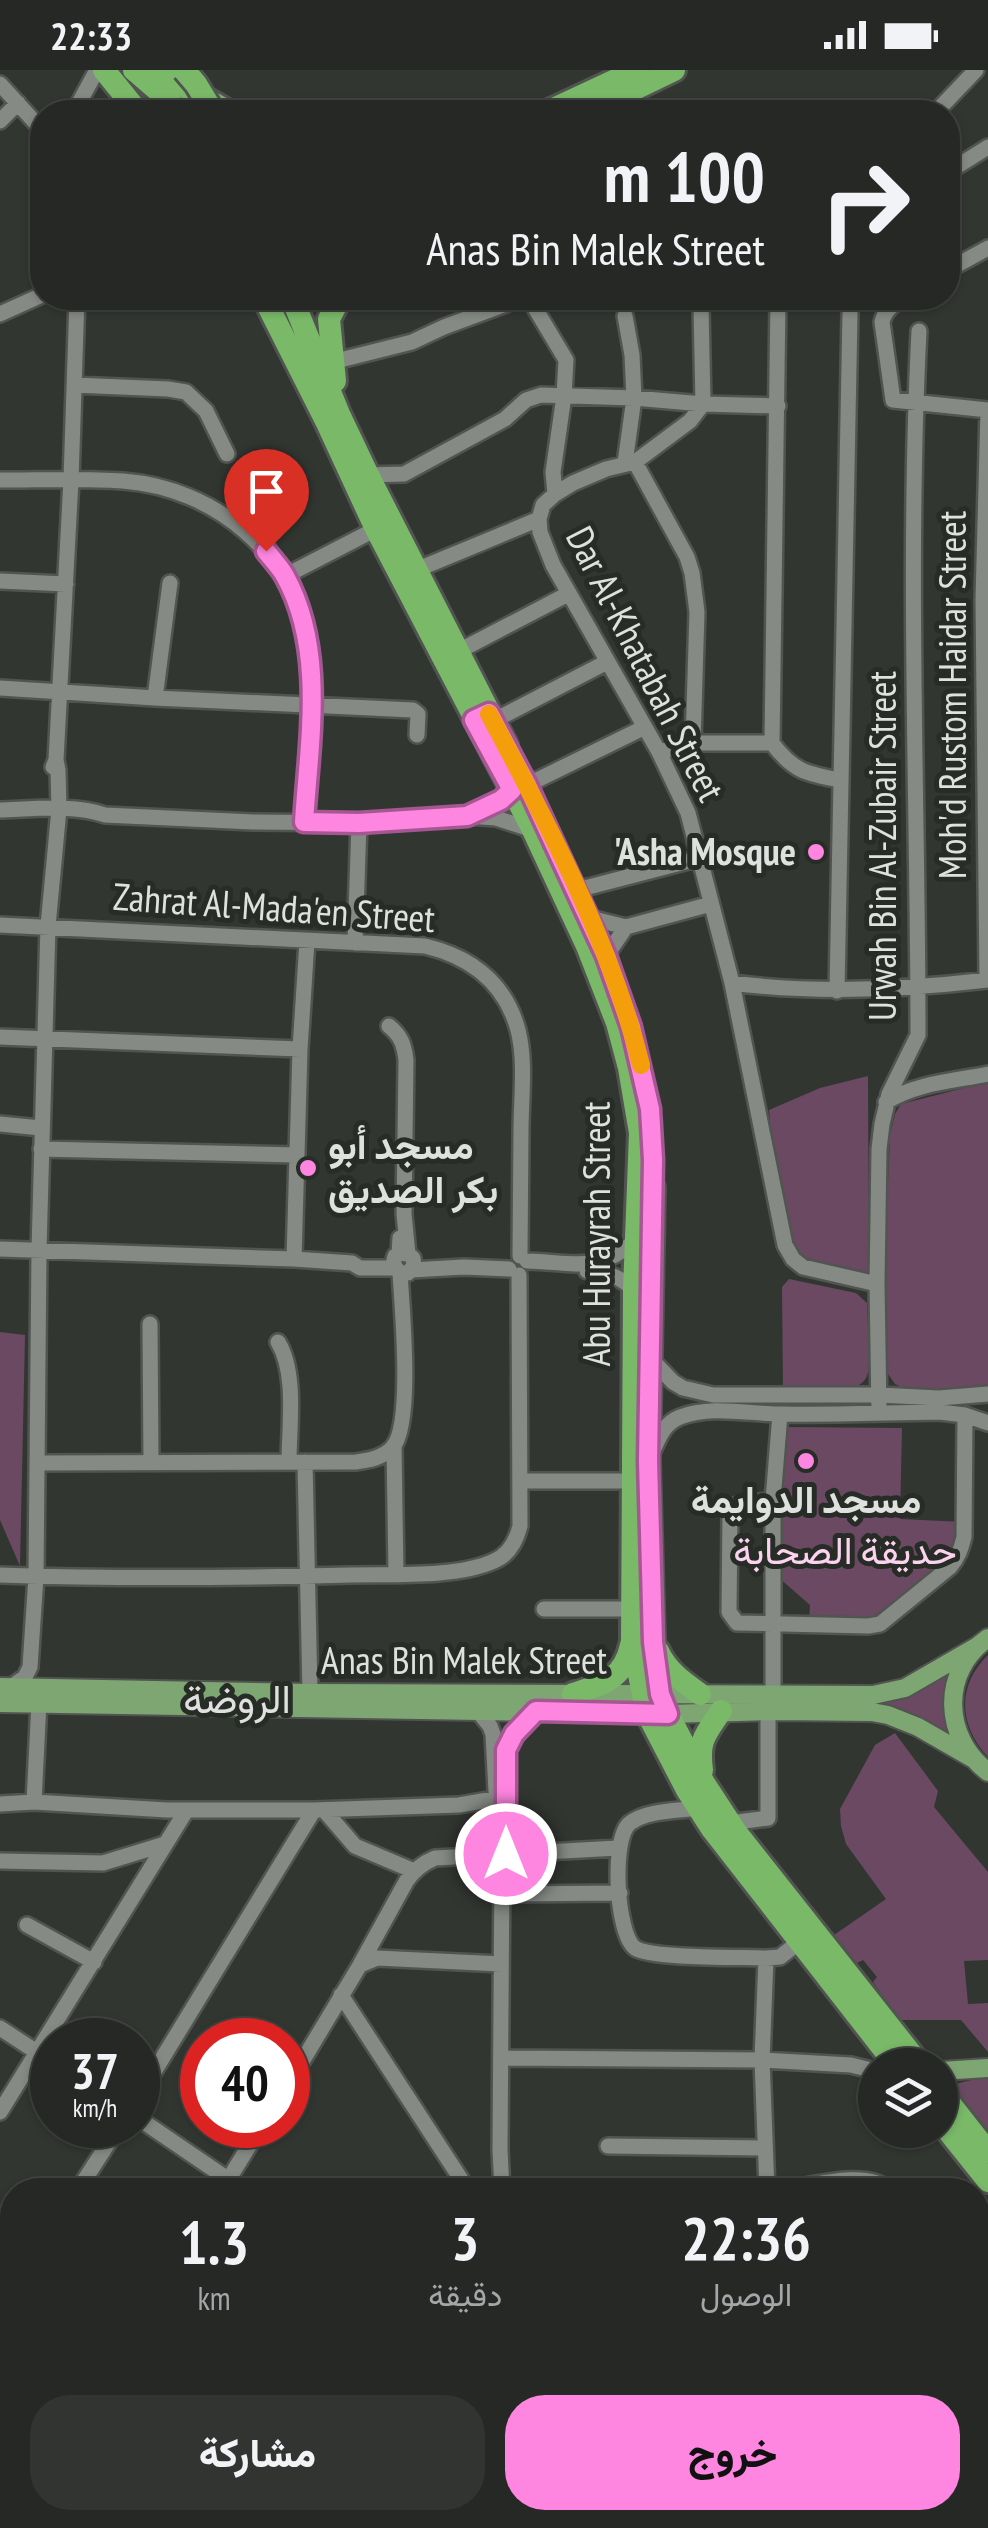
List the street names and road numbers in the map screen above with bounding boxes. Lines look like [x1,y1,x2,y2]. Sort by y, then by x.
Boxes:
street label: Moh'd Rustom Haidar Street [927,510,976,879]
street label: Dar Al-Khatabah Street [556,518,737,809]
street label: Urwah Bin Al-Zubair Street [857,670,906,1021]
street label: Zahrat Al-Mada'en Street [112,871,437,942]
street label: Abu Hurayrah Street [571,1101,620,1366]
street label: Anas Bin Malek Street [321,1635,608,1684]

